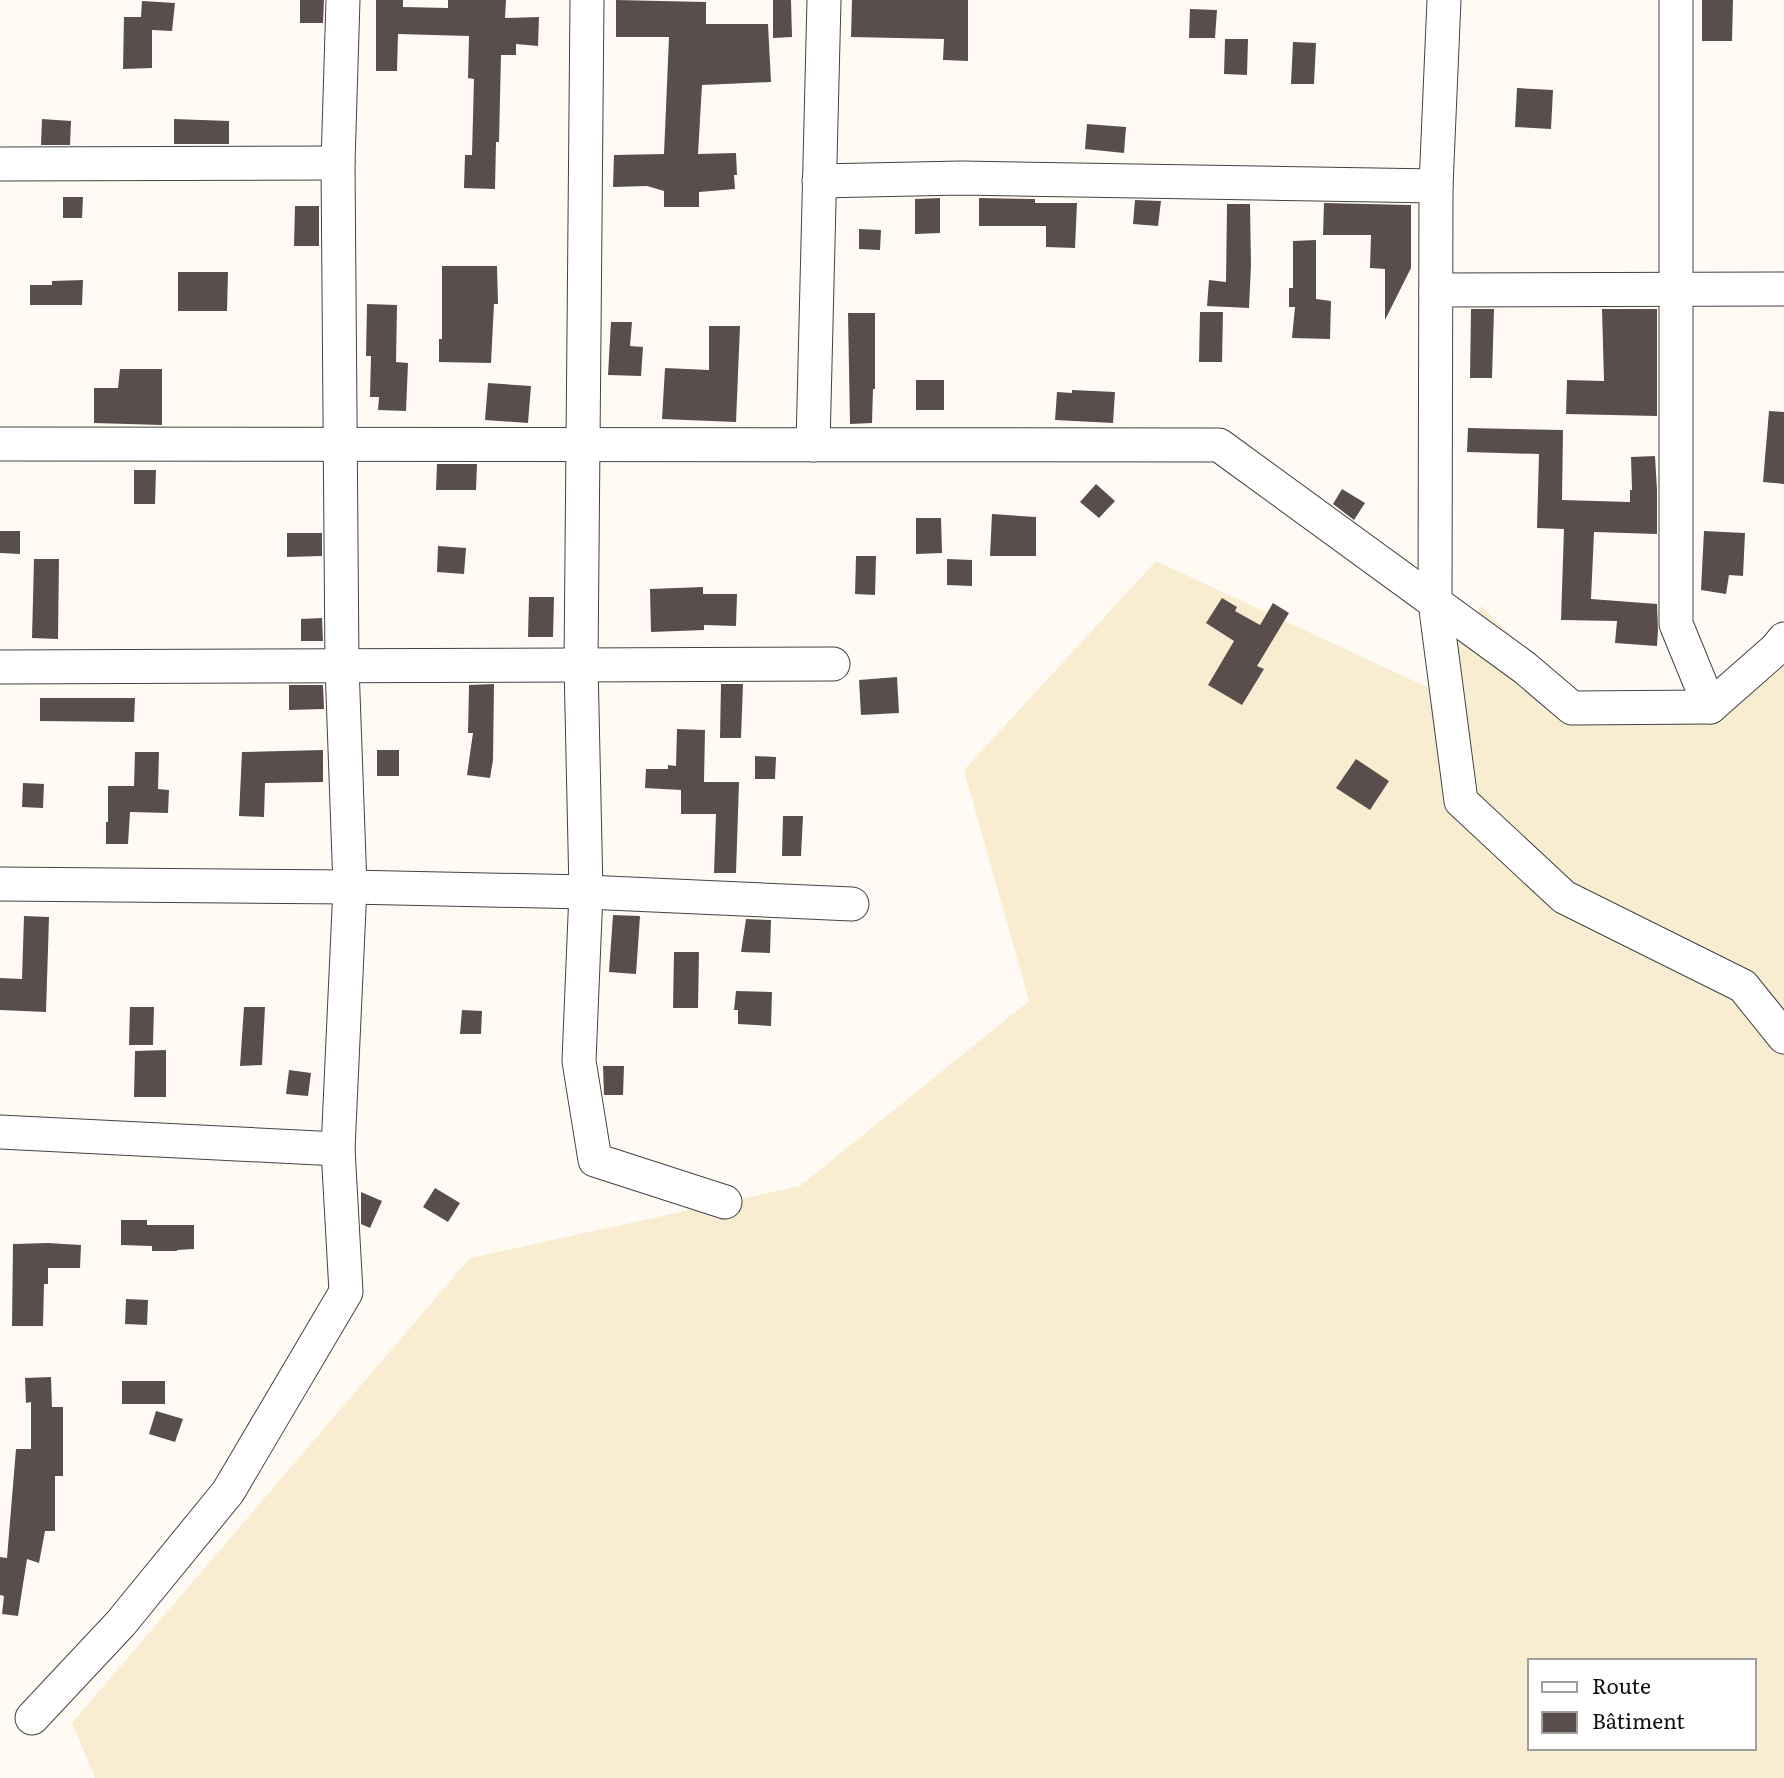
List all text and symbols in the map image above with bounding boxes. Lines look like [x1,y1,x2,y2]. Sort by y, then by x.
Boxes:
legend [1528,1659,1756,1750]
text: Route [1592,1669,1651,1700]
text: Bâtiment [1592,1704,1685,1735]

